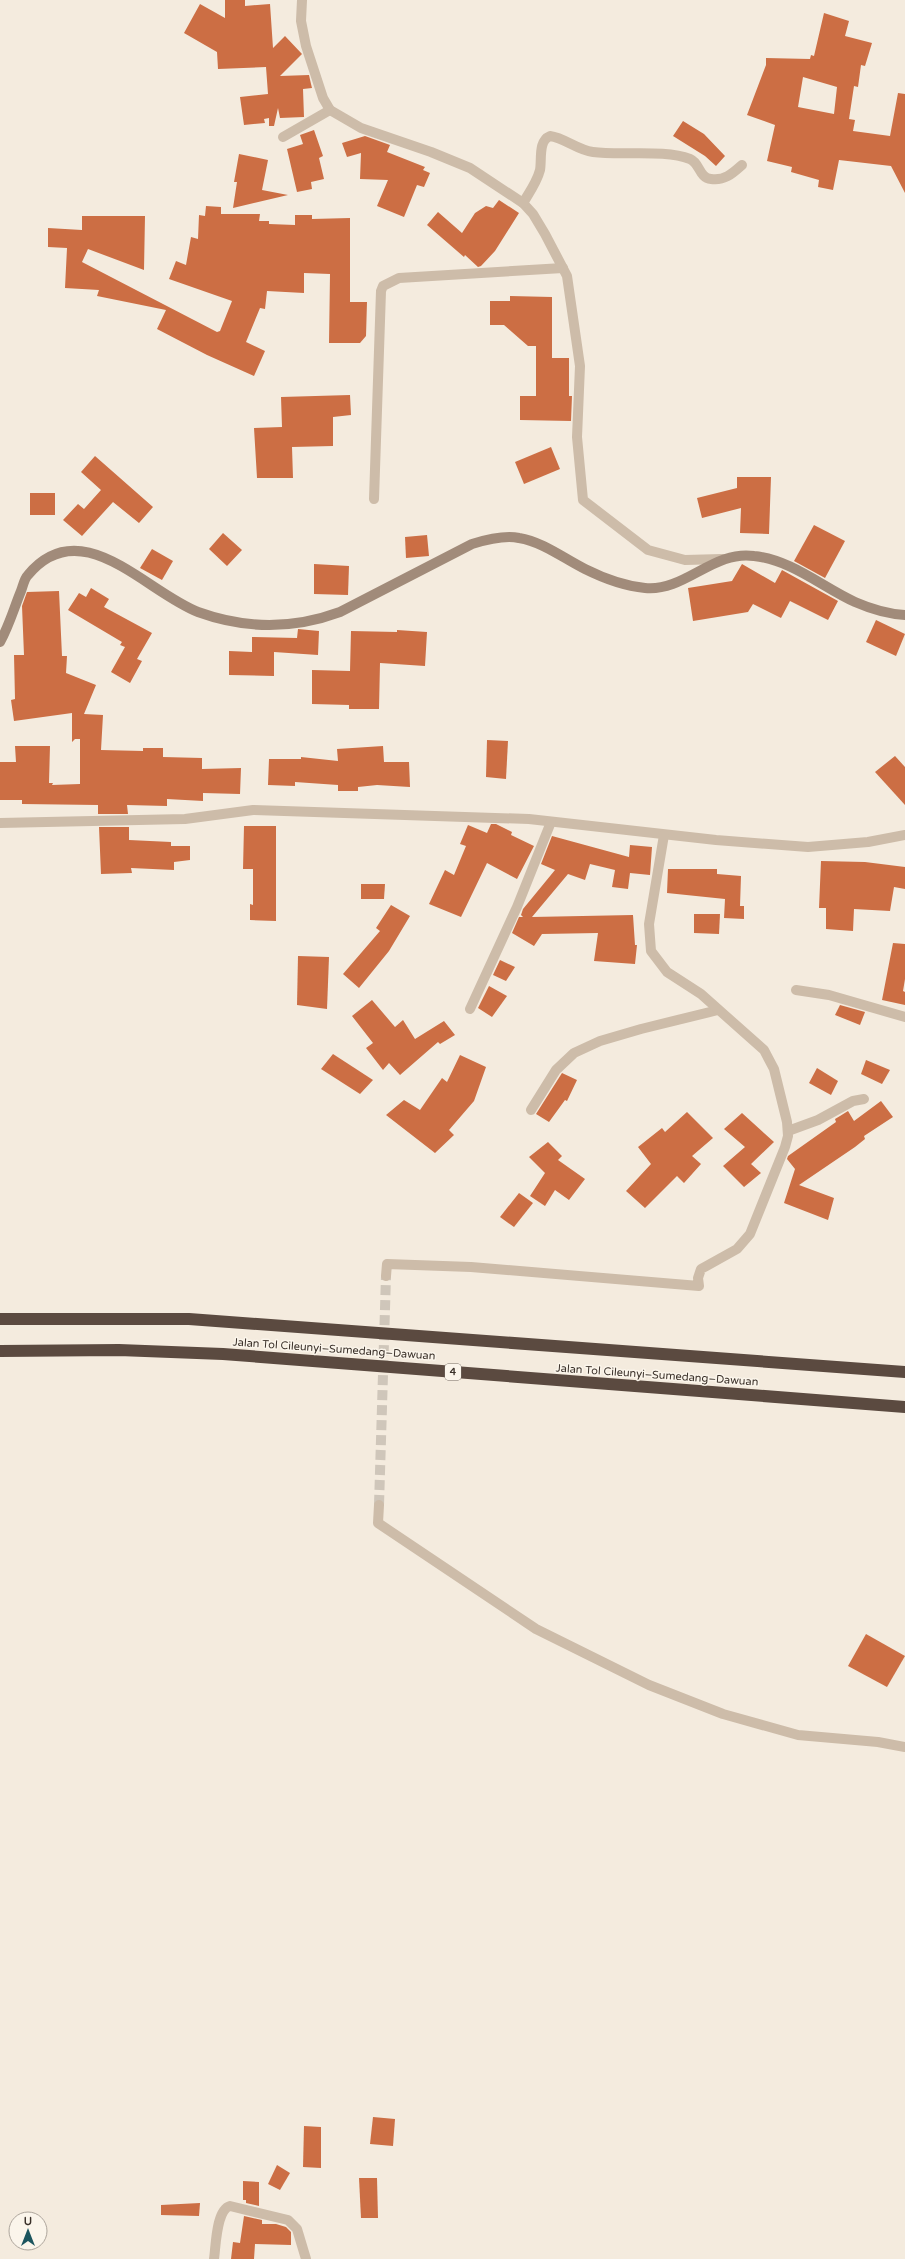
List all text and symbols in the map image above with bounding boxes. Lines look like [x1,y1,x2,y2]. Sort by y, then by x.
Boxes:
street label: Jalan Tol Cileunyi–Sumedang–Dawuan [232,1335,436,1363]
street label: Jalan Tol Cileunyi–Sumedang–Dawuan [555,1361,759,1389]
road number: 4 [445,1364,461,1380]
north arrow [8,2211,48,2251]
text: U [24,2215,32,2228]

